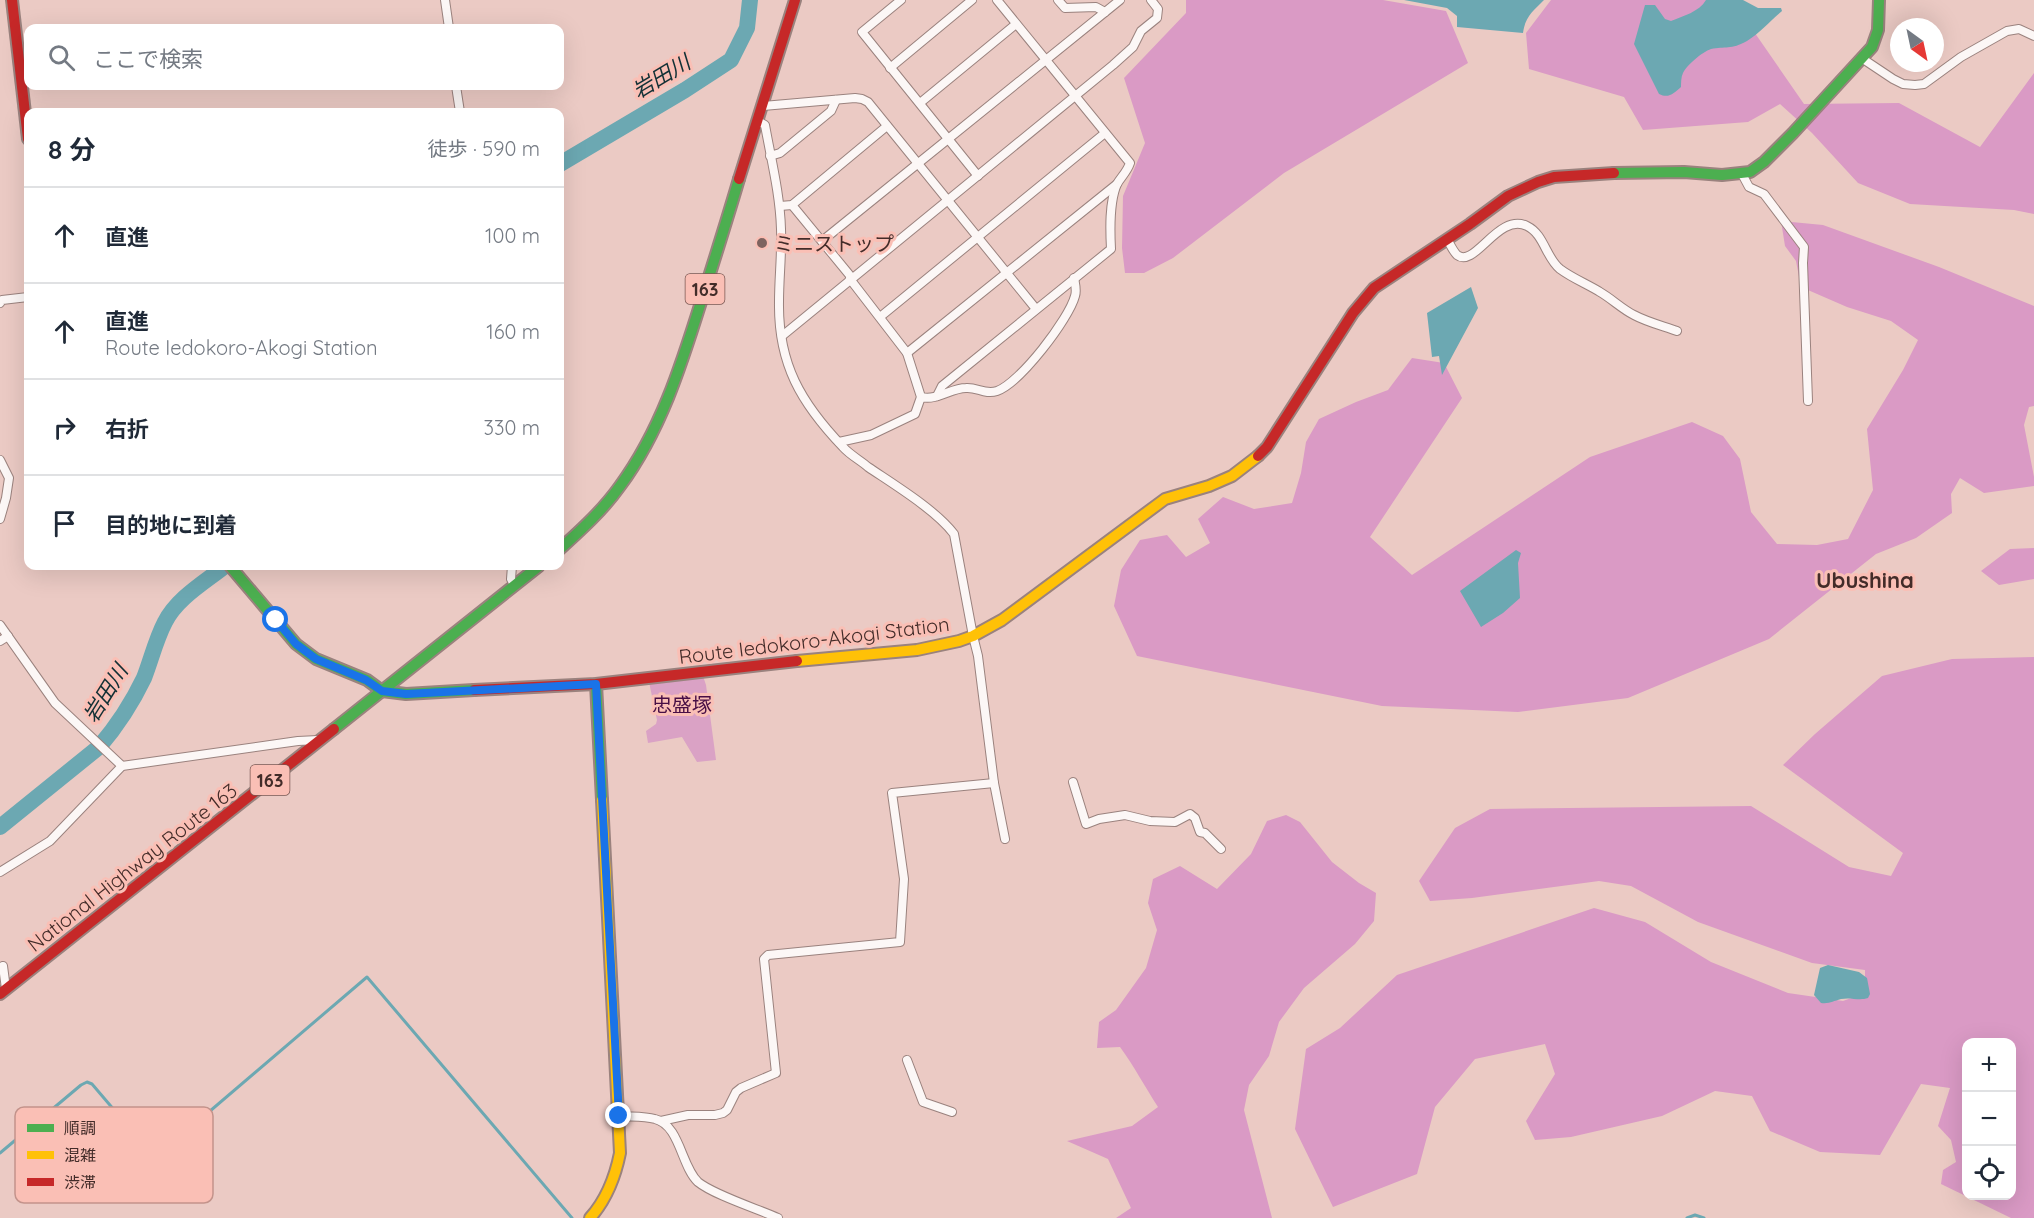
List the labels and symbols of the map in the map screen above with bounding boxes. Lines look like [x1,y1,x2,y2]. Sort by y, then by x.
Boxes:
north arrow [1890,18,1944,72]
water label: 岩田川 [627,48,696,103]
place label: ミニストップ [774,231,894,256]
marker: ミニストップ [755,236,769,250]
road number: 163 [686,274,724,304]
district label: Ubushina [1816,566,1914,594]
route start [262,606,288,632]
street label: Route Iedokoro-Akogi Station [677,611,951,669]
water label: 岩田川 [77,658,134,727]
park label: 忠盛塚 [652,692,712,717]
road number: 163 [250,765,290,795]
street label: National Highway Route 163 [22,777,242,957]
route end [605,1102,631,1128]
legend [15,1107,213,1203]
text: 順調 [64,1118,96,1138]
text: 混雑 [64,1145,96,1165]
text: 渋滞 [64,1172,96,1192]

